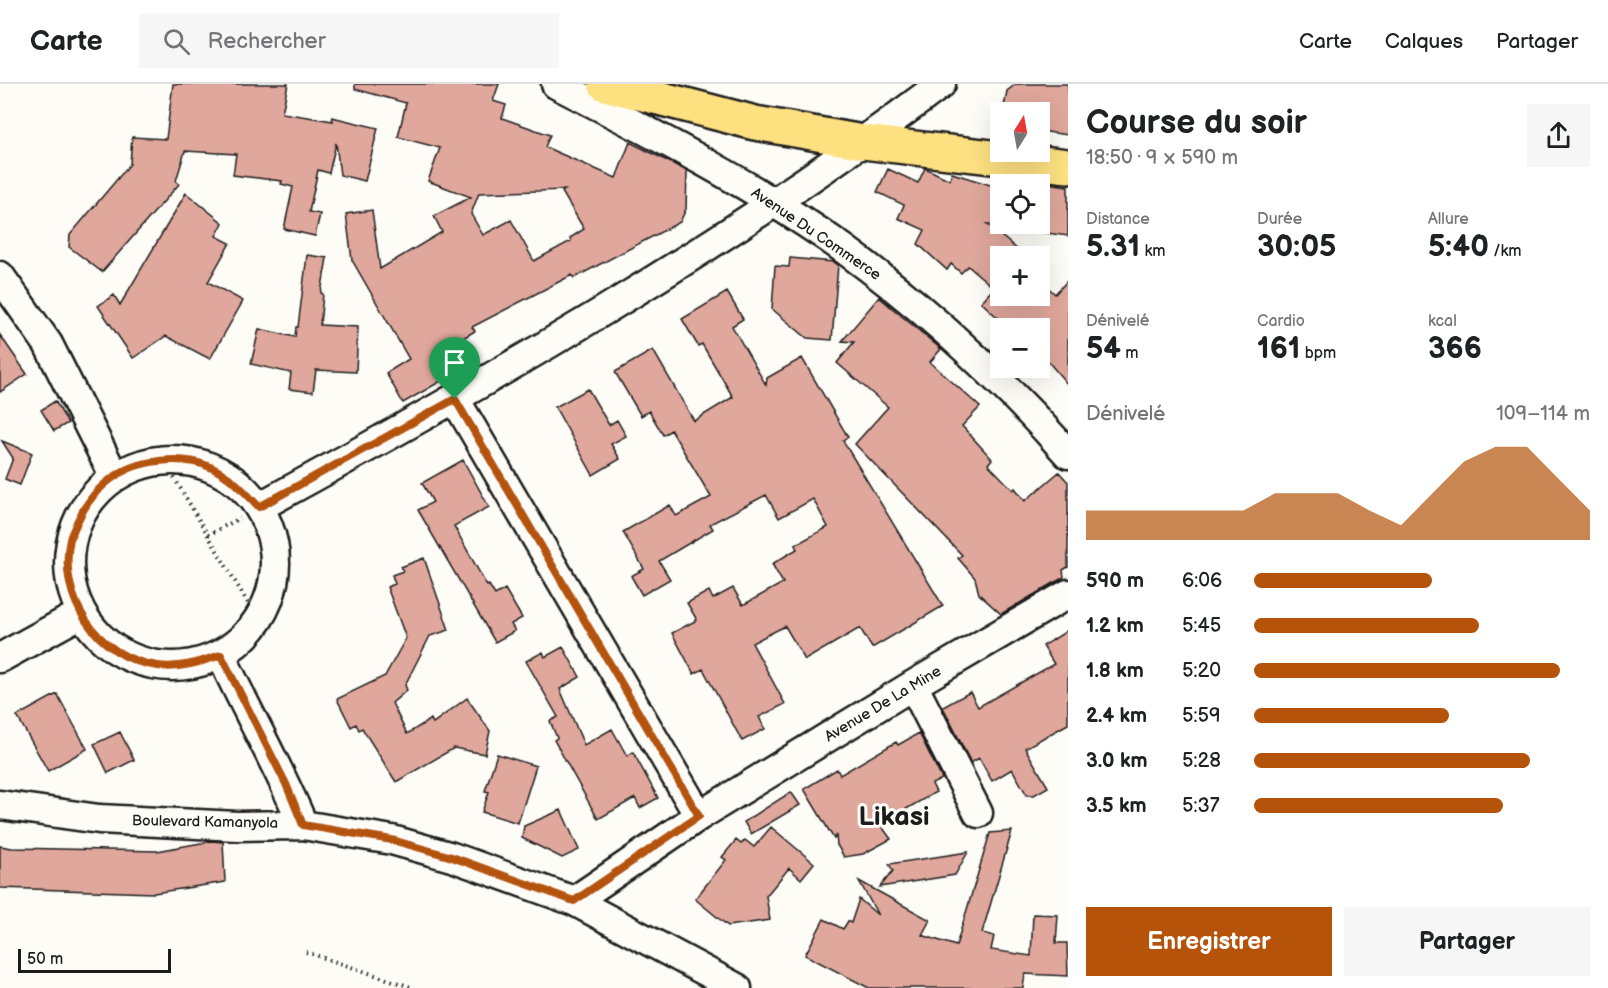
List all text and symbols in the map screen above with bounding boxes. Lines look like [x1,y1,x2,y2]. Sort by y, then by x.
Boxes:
search box [139,14,559,68]
text: Carte [30,25,103,58]
icon: search [160,25,193,58]
text: Rechercher [208,28,326,55]
text: Carte [1299,29,1352,54]
text: Calques [1385,29,1463,54]
text: Partager [1496,29,1578,54]
north arrow [990,102,1050,162]
map controls [990,102,1050,378]
text: Course du soir [1086,103,1307,143]
button: share [1527,104,1590,167]
text: 18:50 · 9 × 590 m [1086,146,1238,170]
button: locate [990,174,1050,234]
street label: Avenue Du Commerce [747,183,885,285]
text: Distance [1086,210,1150,229]
text: Durée [1257,210,1302,229]
text: Allure [1428,210,1469,229]
text: 5.31 [1086,229,1140,265]
text: 30:05 [1257,229,1336,265]
text: 5:40 [1428,229,1489,265]
text: km [1140,242,1165,261]
text: /km [1489,242,1522,261]
button: + [990,246,1050,306]
text: Dénivelé [1086,312,1149,331]
text: Cardio [1257,312,1305,331]
text: kcal [1428,312,1457,331]
button: − [990,318,1050,378]
text: 54 [1086,331,1121,367]
text: 161 [1257,331,1300,367]
text: 366 [1428,331,1482,367]
pin [429,337,480,399]
text: m [1121,344,1139,363]
text: bpm [1300,344,1336,363]
icon: arrive [438,346,471,379]
text: Dénivelé [1086,402,1165,426]
text: 109–114 m [1496,402,1590,426]
text: 590 m [1086,569,1144,593]
text: 6:06 [1182,569,1222,593]
text: 1.2 km [1086,614,1144,638]
text: 5:45 [1182,614,1221,638]
text: 1.8 km [1086,659,1144,683]
text: 5:20 [1182,659,1221,683]
street label: Avenue De La Mine [821,662,945,746]
text: 2.4 km [1086,704,1147,728]
text: 5:59 [1182,704,1221,728]
text: 3.0 km [1086,749,1147,773]
text: 5:28 [1182,749,1221,773]
text: 3.5 km [1086,794,1147,818]
text: 5:37 [1182,794,1220,818]
district label: Likasi [858,801,930,833]
street label: Boulevard Kamanyola [132,811,278,833]
button: Enregistrer [1086,907,1332,976]
button: Partager [1344,907,1590,976]
scale bar [18,946,171,974]
text: 50 m [27,950,63,969]

